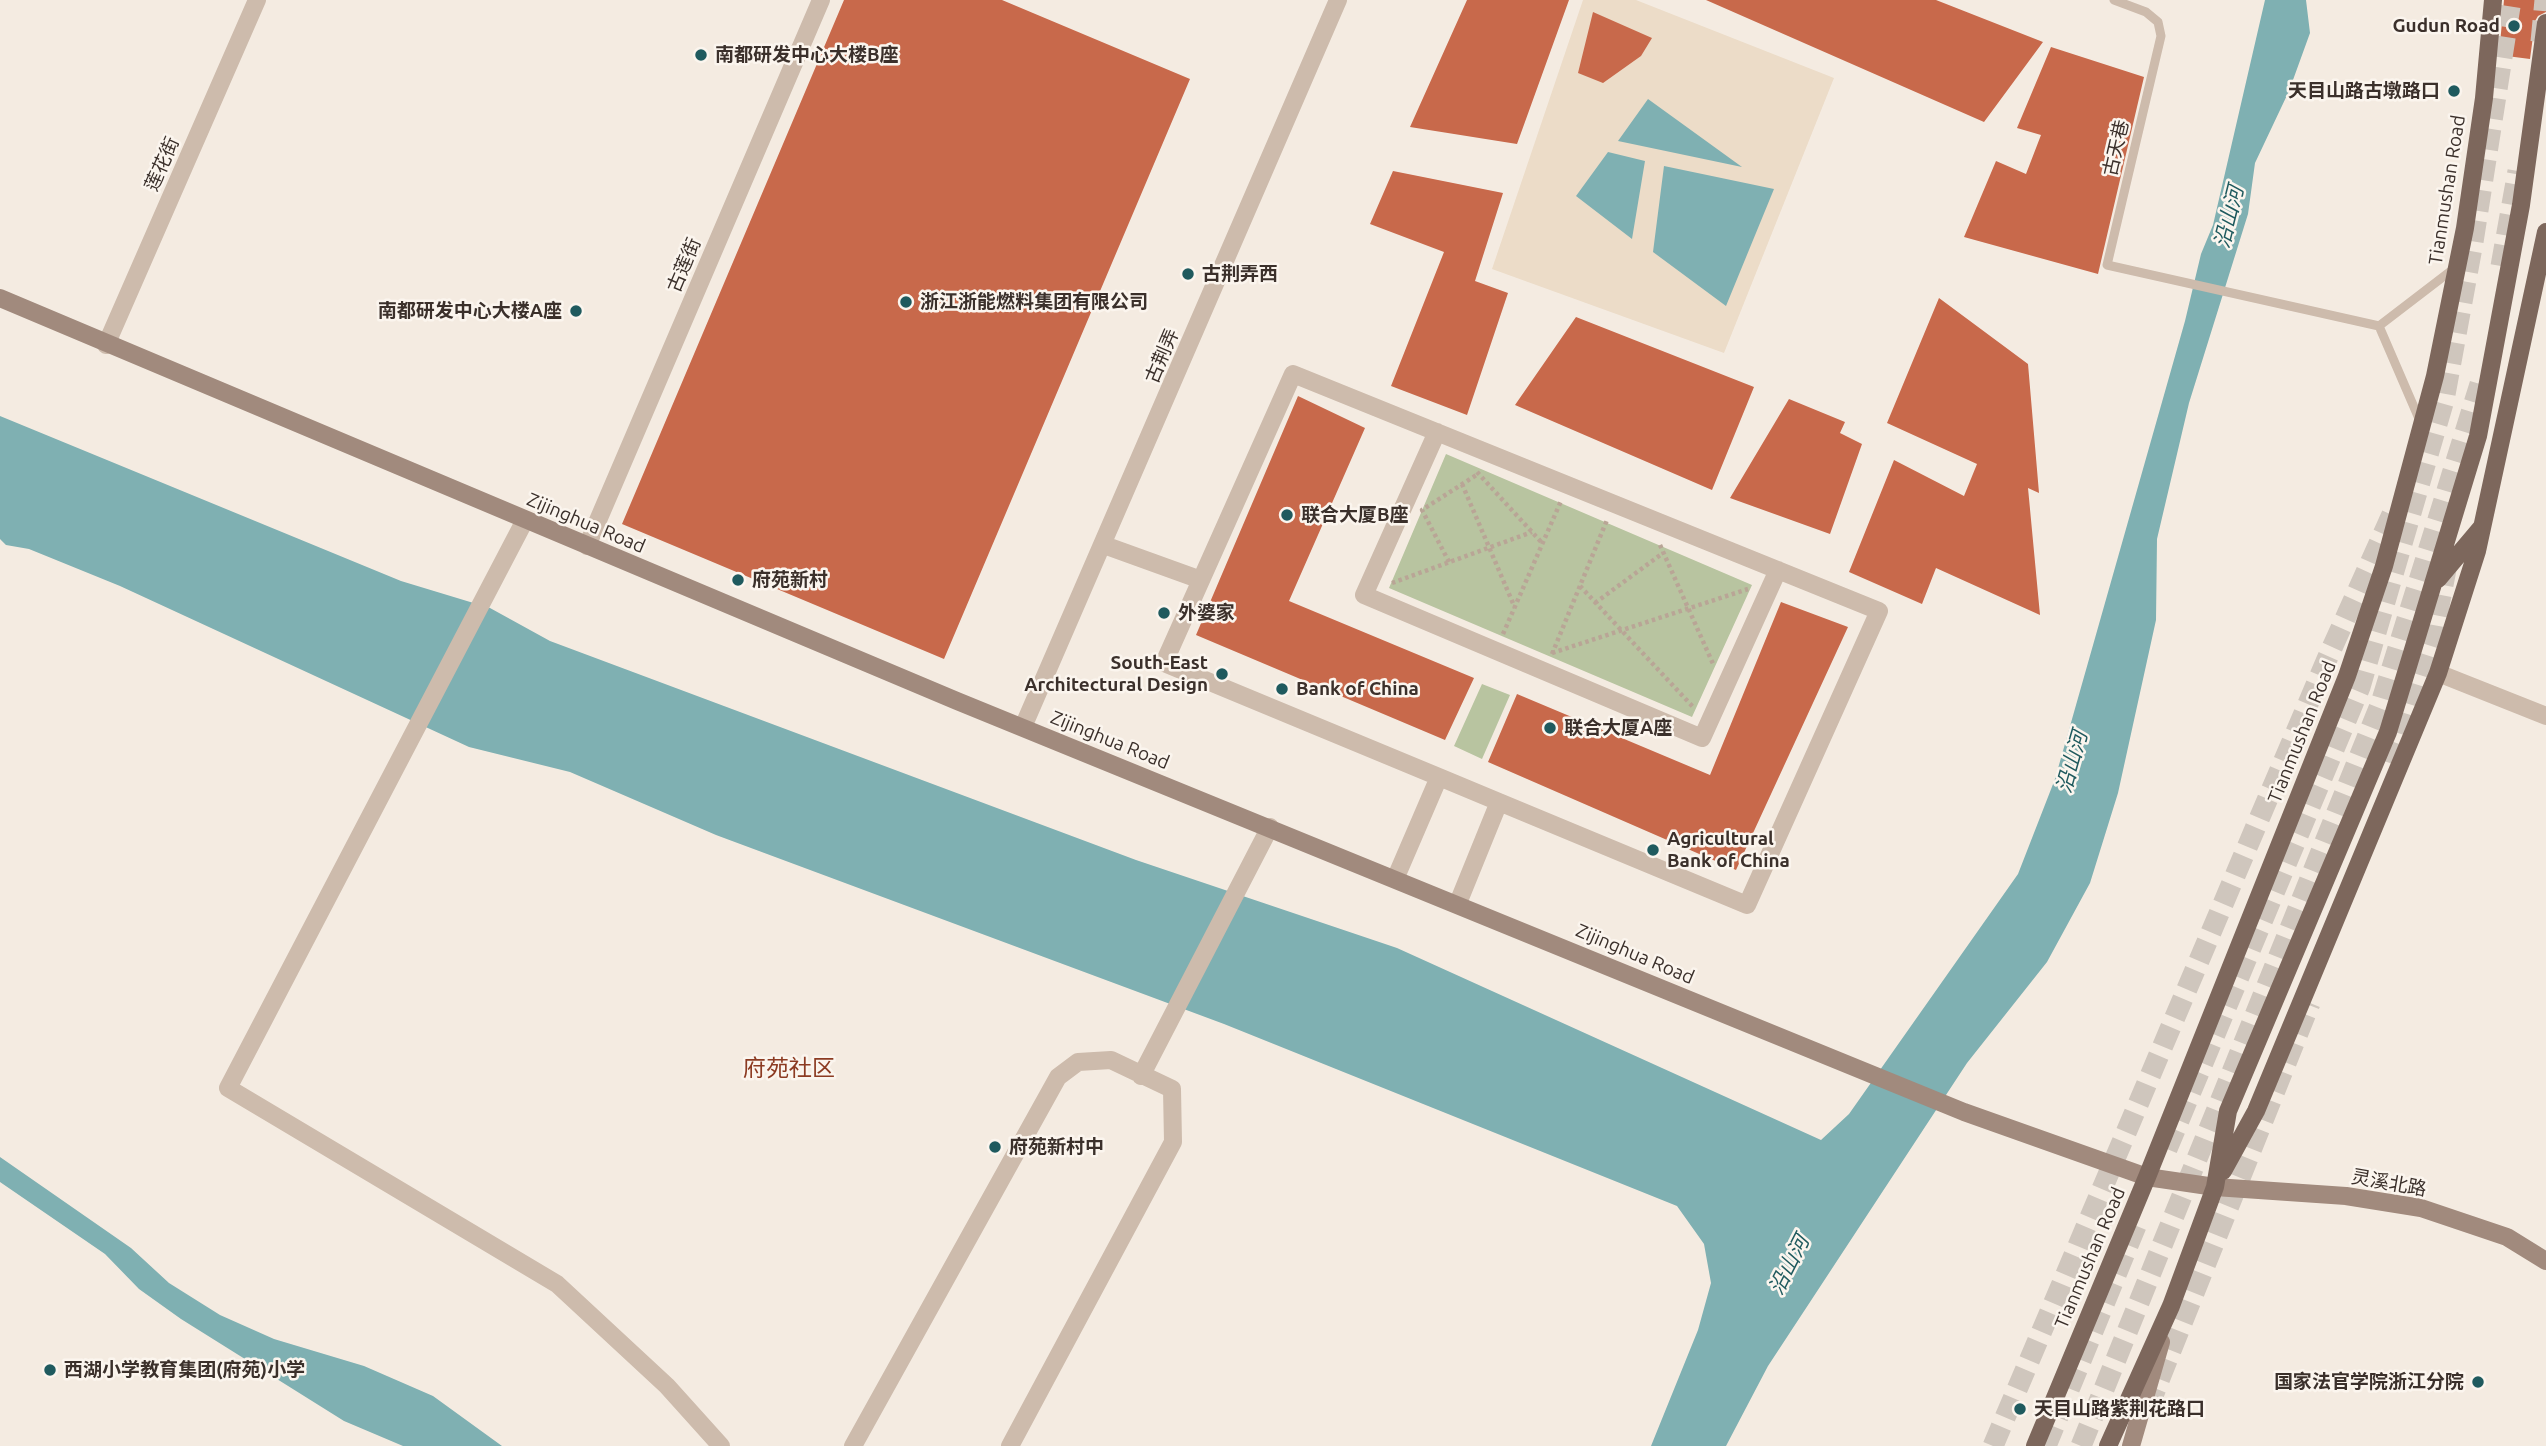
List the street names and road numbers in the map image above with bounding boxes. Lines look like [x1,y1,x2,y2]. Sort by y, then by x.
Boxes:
street label: Tianmushan Road [2424,113,2470,267]
street label: 古天巷 [2098,118,2134,178]
street label: 莲花街 [140,133,184,195]
street label: 古莲街 [662,234,706,296]
street label: 古荆弄 [1140,325,1184,387]
street label: Zijinghua Road [523,488,649,558]
street label: Tianmushan Road [2263,658,2341,806]
street label: Zijinghua Road [1047,706,1173,774]
street label: Zijinghua Road [1572,919,1698,989]
street label: 灵溪北路 [2350,1165,2428,1201]
street label: Tianmushan Road [2050,1184,2130,1332]

